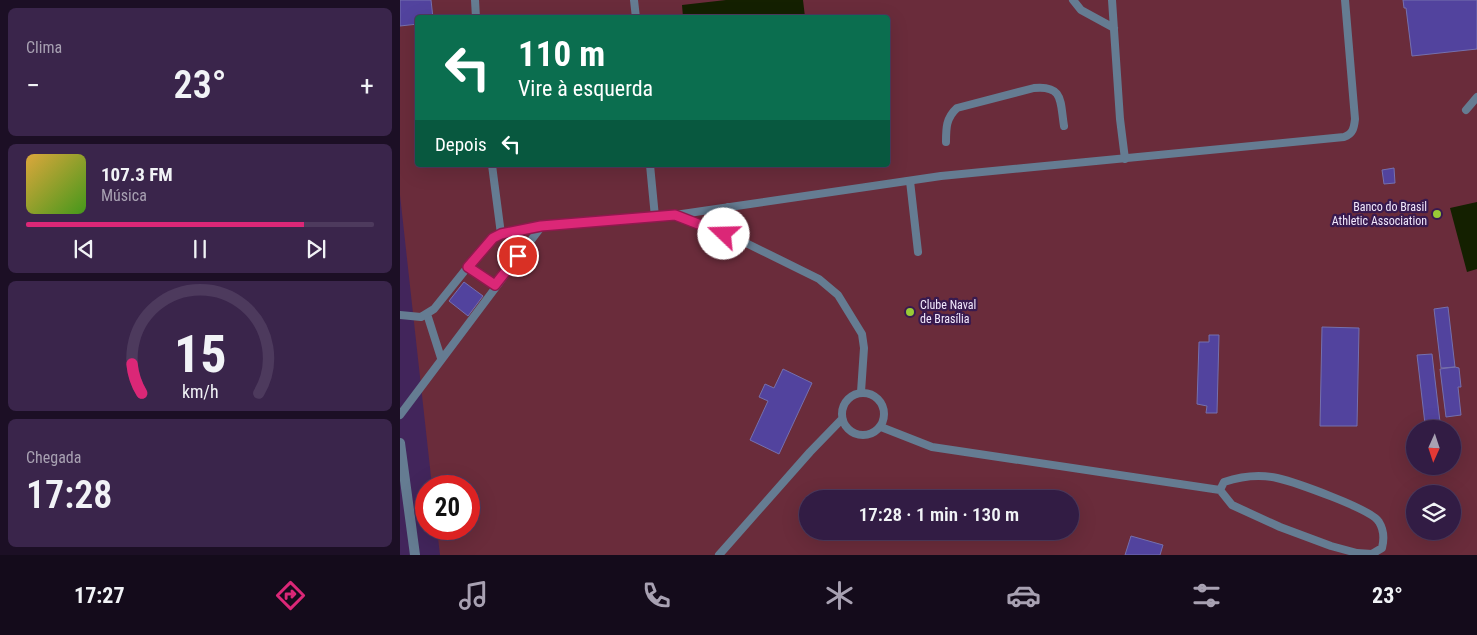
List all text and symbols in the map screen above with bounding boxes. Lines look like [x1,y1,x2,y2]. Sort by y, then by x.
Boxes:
text: 110 m [518,34,605,75]
icon: left [435,35,500,100]
text: Clima [26,38,62,57]
text: 23° [174,63,226,107]
text: − [26,69,40,102]
text: + [360,69,374,102]
text: Vire à esquerda [518,76,653,101]
icon: left [497,130,525,158]
text: Depois [435,133,487,156]
text: 107.3 FM [101,163,173,186]
text: Música [101,186,147,205]
place label: Banco do Brasil Athletic Association [1332,200,1427,228]
position arrow [697,207,749,259]
marker: Banco do Brasil Athletic Association [1431,208,1443,220]
icon: previous [70,235,98,263]
icon: pause [186,235,214,263]
icon: next [302,235,330,263]
pin [497,235,539,277]
icon: arrive [504,242,532,270]
place label: Clube Naval de Brasília [920,298,976,326]
marker: Clube Naval de Brasília [904,306,916,318]
text: 15 [174,324,226,385]
text: km/h [182,381,218,402]
north arrow [1406,420,1461,475]
map controls [1406,420,1461,540]
text: Chegada [26,448,81,467]
text: 17:28 [26,473,112,517]
speed limit sign: 20 [415,475,480,540]
button: layers [1406,485,1461,540]
text: 17:28 · 1 min · 130 m [859,503,1019,526]
icon: directions [273,578,308,613]
icon: music [456,578,491,613]
icon: phone [639,578,674,613]
icon: climate [822,578,857,613]
icon: car [1006,578,1041,613]
icon: filters [1189,578,1224,613]
text: 17:27 [74,583,125,608]
text: 23° [1372,583,1403,608]

